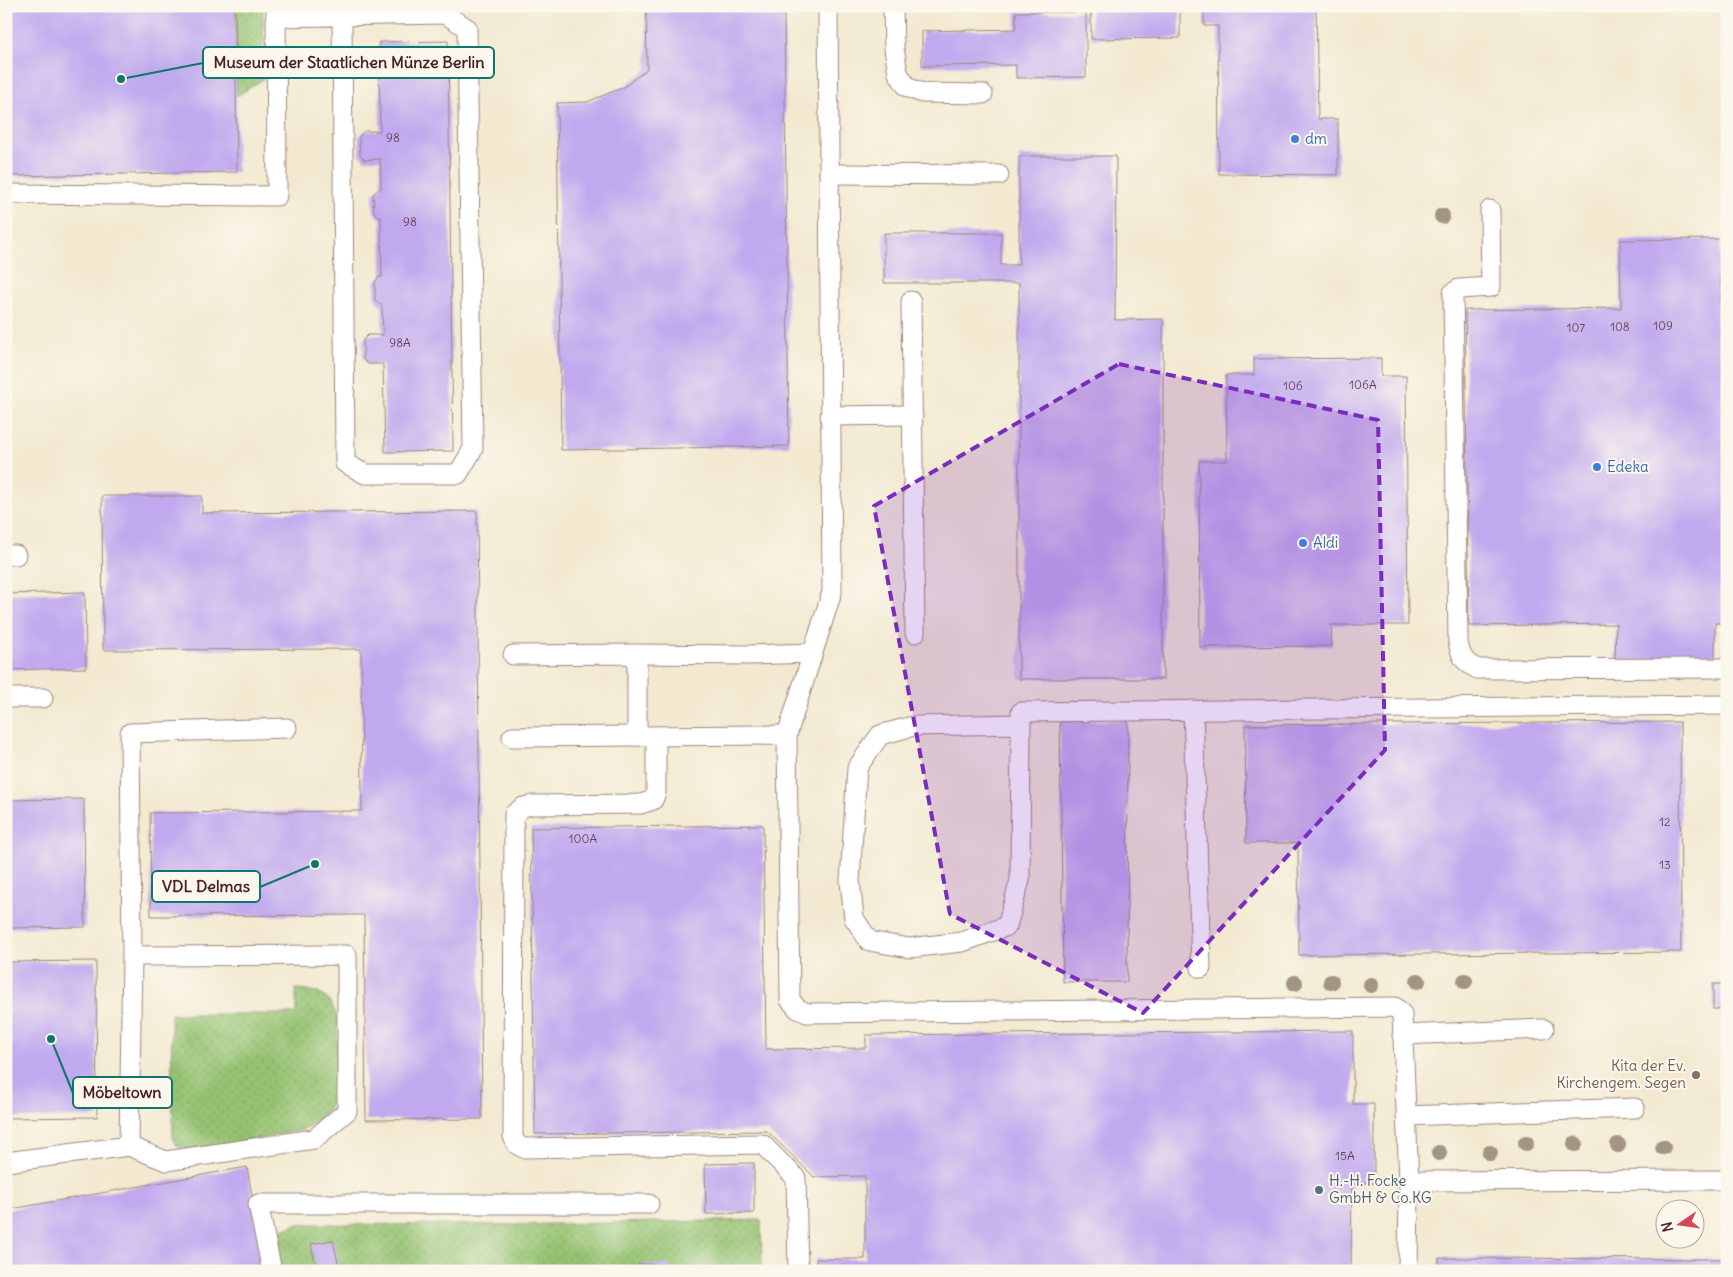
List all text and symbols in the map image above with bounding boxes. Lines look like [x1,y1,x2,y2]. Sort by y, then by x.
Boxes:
callout: Museum der Staatlichen Münze Berlin [203,47,494,78]
text: Museum der Staatlichen Münze Berlin [214,52,484,72]
place label: dm [1305,129,1327,148]
house number: 98 [386,130,400,145]
marker: dm [1289,133,1301,145]
house number: 98 [403,214,417,229]
house number: 109 [1653,318,1673,333]
house number: 108 [1610,319,1630,334]
house number: 107 [1567,320,1585,335]
house number: 98A [389,335,411,350]
house number: 106A [1349,377,1377,392]
house number: 106 [1283,378,1303,393]
place label: Edeka [1607,457,1649,476]
marker: Edeka [1591,461,1603,473]
place label: Aldi [1313,533,1338,552]
marker: Aldi [1297,537,1309,549]
house number: 12 [1659,814,1671,829]
house number: 100A [569,831,597,846]
house number: 13 [1659,857,1671,872]
callout: VDL Delmas [152,871,260,902]
text: VDL Delmas [162,876,250,896]
place label: Kita der Ev. Kirchengem. Segen [1556,1056,1686,1092]
marker: Kita der Ev. Kirchengem. Segen [1690,1069,1702,1081]
callout: Möbeltown [73,1077,172,1108]
text: Möbeltown [82,1082,162,1102]
house number: 15A [1335,1148,1355,1163]
place label: H.-H. Focke GmbH & Co.KG [1329,1171,1432,1207]
marker: H.-H. Focke GmbH & Co.KG [1313,1184,1325,1196]
north arrow [1656,1200,1706,1250]
text: N [1657,1220,1677,1234]

